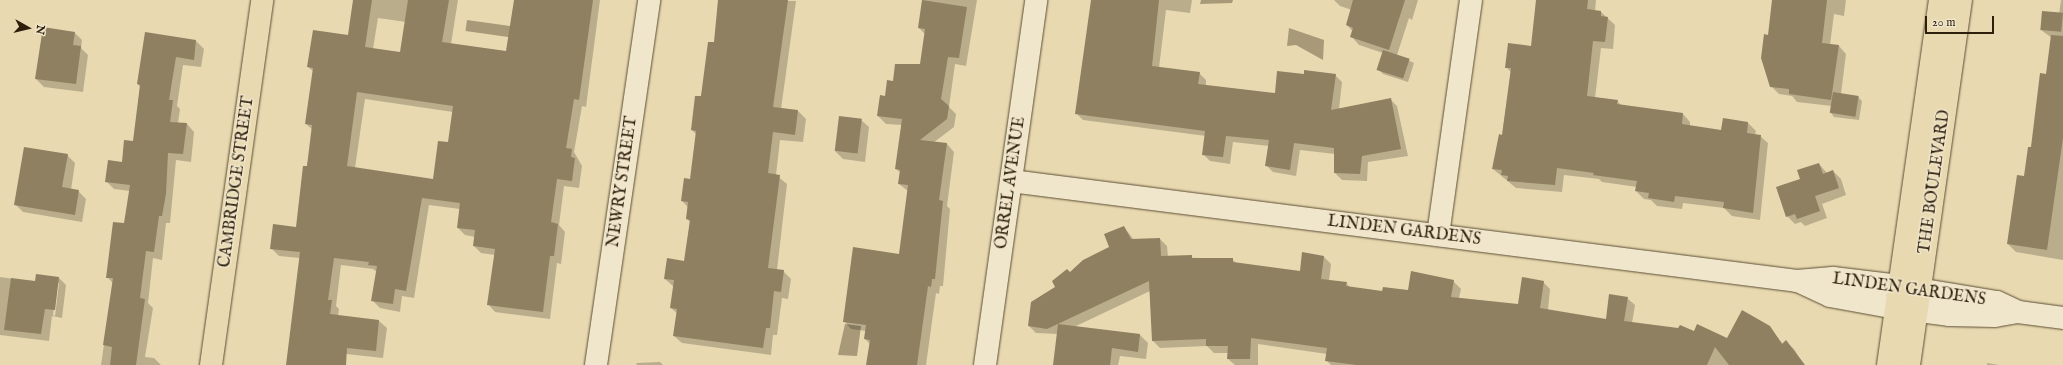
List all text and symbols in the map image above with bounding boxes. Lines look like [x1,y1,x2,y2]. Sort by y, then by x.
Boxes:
north arrow [8,8,48,48]
scale bar [1927,8,1996,34]
text: 20 m [1932,15,1955,30]
text: N [32,24,47,35]
street label: CAMBRIDGE STREET [215,95,259,269]
street label: THE BOULEVARD [1915,109,1955,255]
street label: NEWRY STREET [604,115,642,249]
street label: ORREL AVENUE [992,116,1030,250]
street label: LINDEN GARDENS [1326,212,1482,250]
street label: LINDEN GARDENS [1831,270,1987,310]

